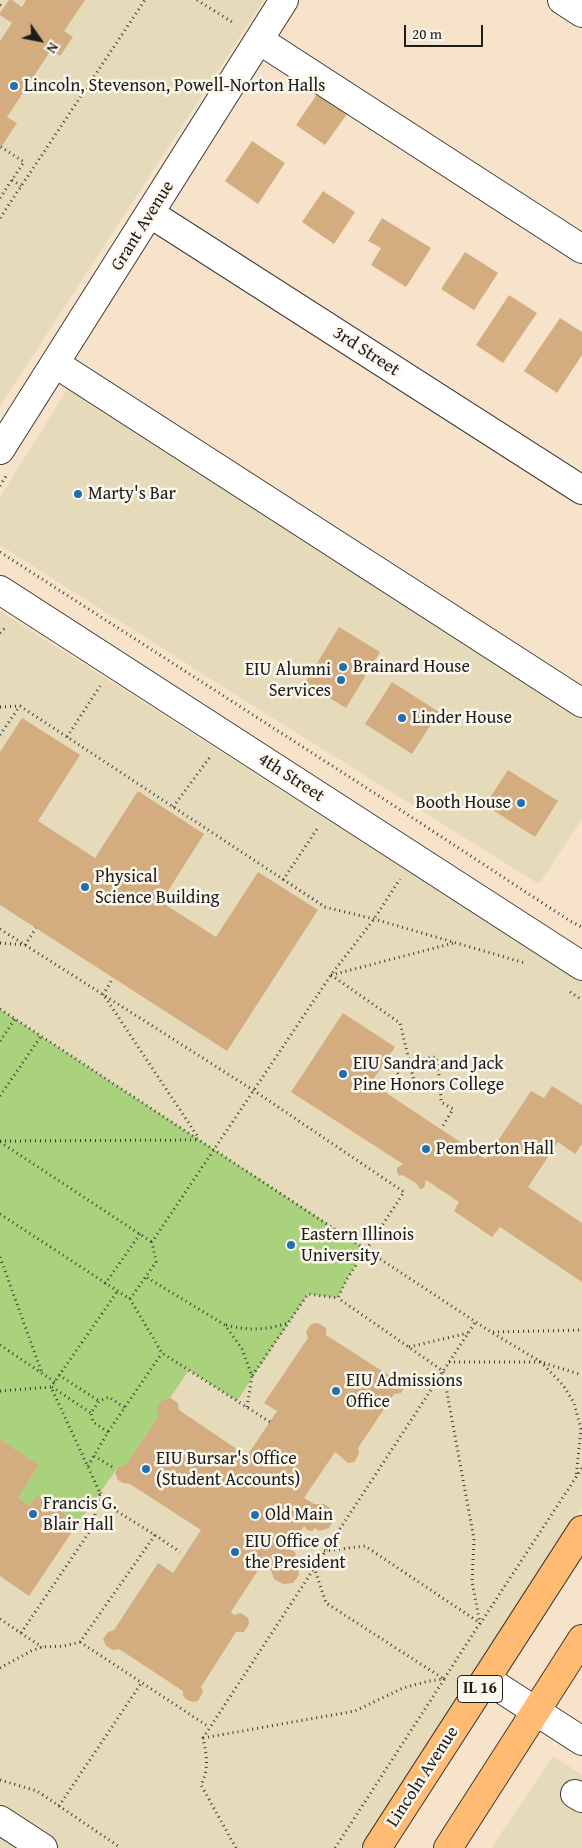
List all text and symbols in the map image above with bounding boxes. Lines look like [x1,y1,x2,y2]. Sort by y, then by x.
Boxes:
north arrow [15,15,65,65]
scale bar [407,15,486,47]
text: 20 m [412,23,442,44]
text: N [42,39,64,58]
place label: Lincoln, Stevenson, Powell-Norton Halls [24,75,325,97]
marker: Lincoln, Stevenson, Powell-Norton Halls [8,80,20,92]
street label: Grant Avenue [107,177,179,275]
street label: 3rd Street [329,323,403,381]
place label: Marty's Bar [88,483,176,505]
marker: Marty's Bar [72,488,84,500]
place label: Brainard House [353,656,470,678]
place label: EIU Alumni Services [245,659,331,702]
marker: Brainard House [337,661,349,673]
marker: EIU Alumni Services [335,674,347,686]
place label: Linder House [412,707,512,729]
marker: Linder House [396,712,408,724]
street label: 4th Street [254,749,328,807]
place label: Booth House [416,792,511,814]
marker: Booth House [515,797,527,809]
place label: Physical Science Building [95,866,220,909]
marker: Physical Science Building [79,881,91,893]
place label: EIU Sandra and Jack Pine Honors College [353,1053,504,1096]
marker: EIU Sandra and Jack Pine Honors College [337,1068,349,1080]
place label: Pemberton Hall [436,1138,554,1160]
marker: Pemberton Hall [420,1143,432,1155]
place label: Eastern Illinois University [301,1224,414,1266]
marker: Eastern Illinois University [285,1239,297,1251]
place label: EIU Admissions Office [346,1370,463,1412]
marker: EIU Admissions Office [330,1385,342,1397]
place label: EIU Bursar's Office (Student Accounts) [156,1448,300,1490]
marker: EIU Bursar's Office (Student Accounts) [140,1463,152,1475]
place label: Francis G. Blair Hall [43,1493,117,1536]
place label: Old Main [265,1504,333,1526]
marker: Francis G. Blair Hall [27,1508,39,1520]
marker: Old Main [249,1509,261,1521]
place label: EIU Office of the President [245,1531,346,1574]
marker: EIU Office of the President [229,1546,241,1558]
road number: IL 16 [458,1676,502,1702]
street label: Lincoln Avenue [382,1723,464,1831]

